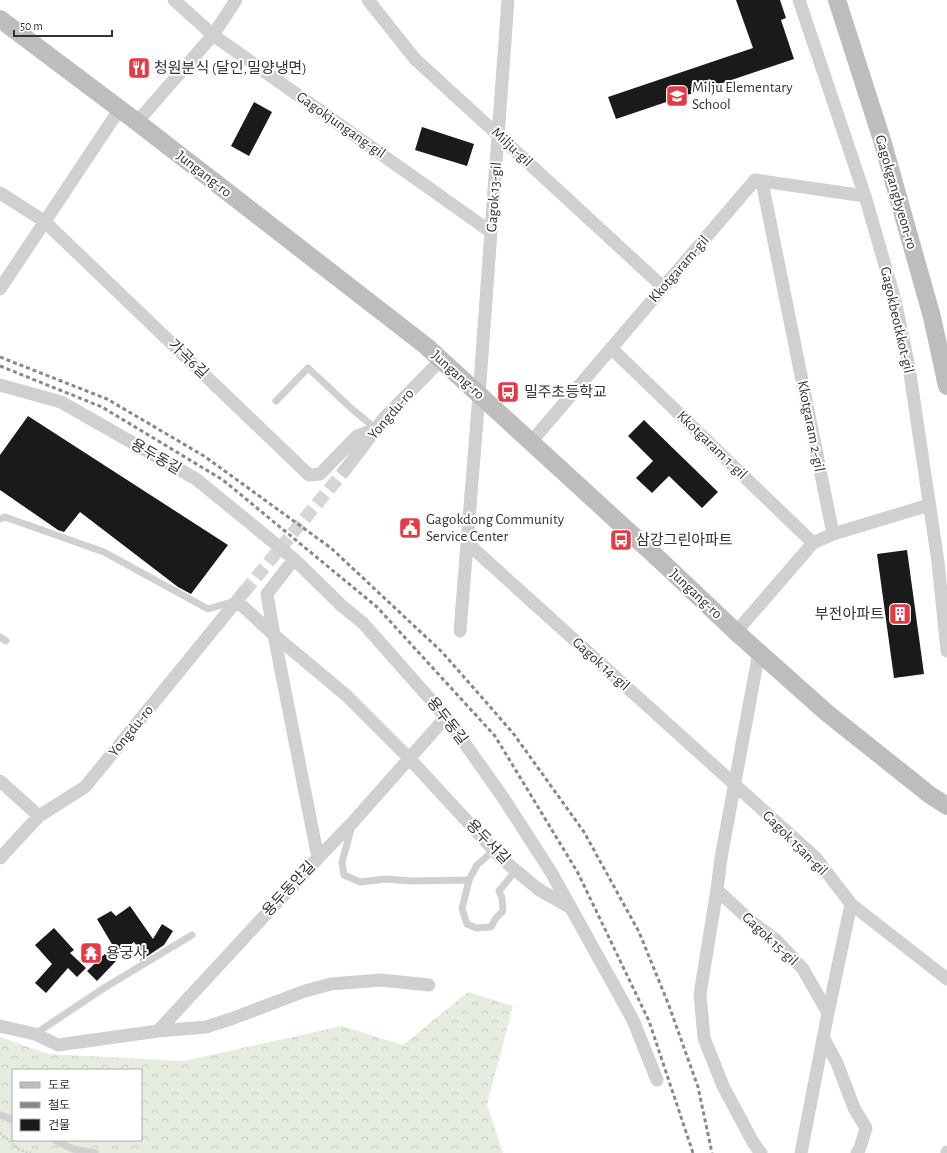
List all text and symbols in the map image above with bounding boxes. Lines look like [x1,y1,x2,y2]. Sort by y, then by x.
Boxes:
scale bar [14,12,112,38]
text: 50 m [20,20,43,32]
restaurant icon: 청원분식 (달인,밀양냉면) [126,55,152,81]
place label: 청원분식 (달인,밀양냉면) [154,60,307,76]
place label: Milju Elementary School [692,80,793,112]
school or university icon: Milju Elementary School [664,83,690,109]
street label: Gagokjungang-gil [294,89,388,161]
street label: Milju-gil [489,124,535,170]
street label: Gagokgangbyeon-ro [872,133,920,251]
street label: Jungang-ro [174,148,234,200]
street label: Gagok 13-gil [484,161,504,233]
street label: Kkotgaram-gil [646,233,712,305]
street label: Gagokbeotkkot-gil [877,265,917,375]
street label: 가곡6길 [165,336,211,381]
street label: Jungang-ro [429,348,487,402]
bus stop icon: 밀주초등학교 [495,379,521,405]
street label: Kkotgaram 2-gil [795,379,827,473]
place label: 밀주초등학교 [524,383,607,400]
street label: Yongdu-ro [365,386,417,442]
street label: Kkotgaram 1-gil [674,408,750,482]
street label: 용두동길 [128,436,184,477]
place label: Gagokdong Community Service Center [426,512,565,544]
public building icon: Gagokdong Community Service Center [397,515,423,541]
bus stop icon: 삼강그린아파트 [608,527,634,553]
place label: 삼강그린아파트 [636,532,733,548]
street label: Jungang-ro [667,566,725,622]
building icon: 부전아파트 [887,601,913,627]
place label: 부전아파트 [815,606,884,622]
street label: Gagok 14-gil [569,635,633,693]
street label: 용두동길 [424,694,471,747]
street label: Yongdu-ro [106,702,156,760]
street label: Gagok 15an-gil [760,808,830,878]
street label: 용두서길 [463,816,513,867]
street label: 용두동안길 [259,858,318,919]
street label: Gagok 15-gil [739,909,801,969]
temple icon: 용궁사 [78,940,104,966]
place label: 용궁사 [106,945,148,961]
legend [12,1069,142,1141]
text: 도로 [48,1079,70,1091]
text: 철도 [48,1099,70,1111]
text: 건물 [48,1119,70,1131]

